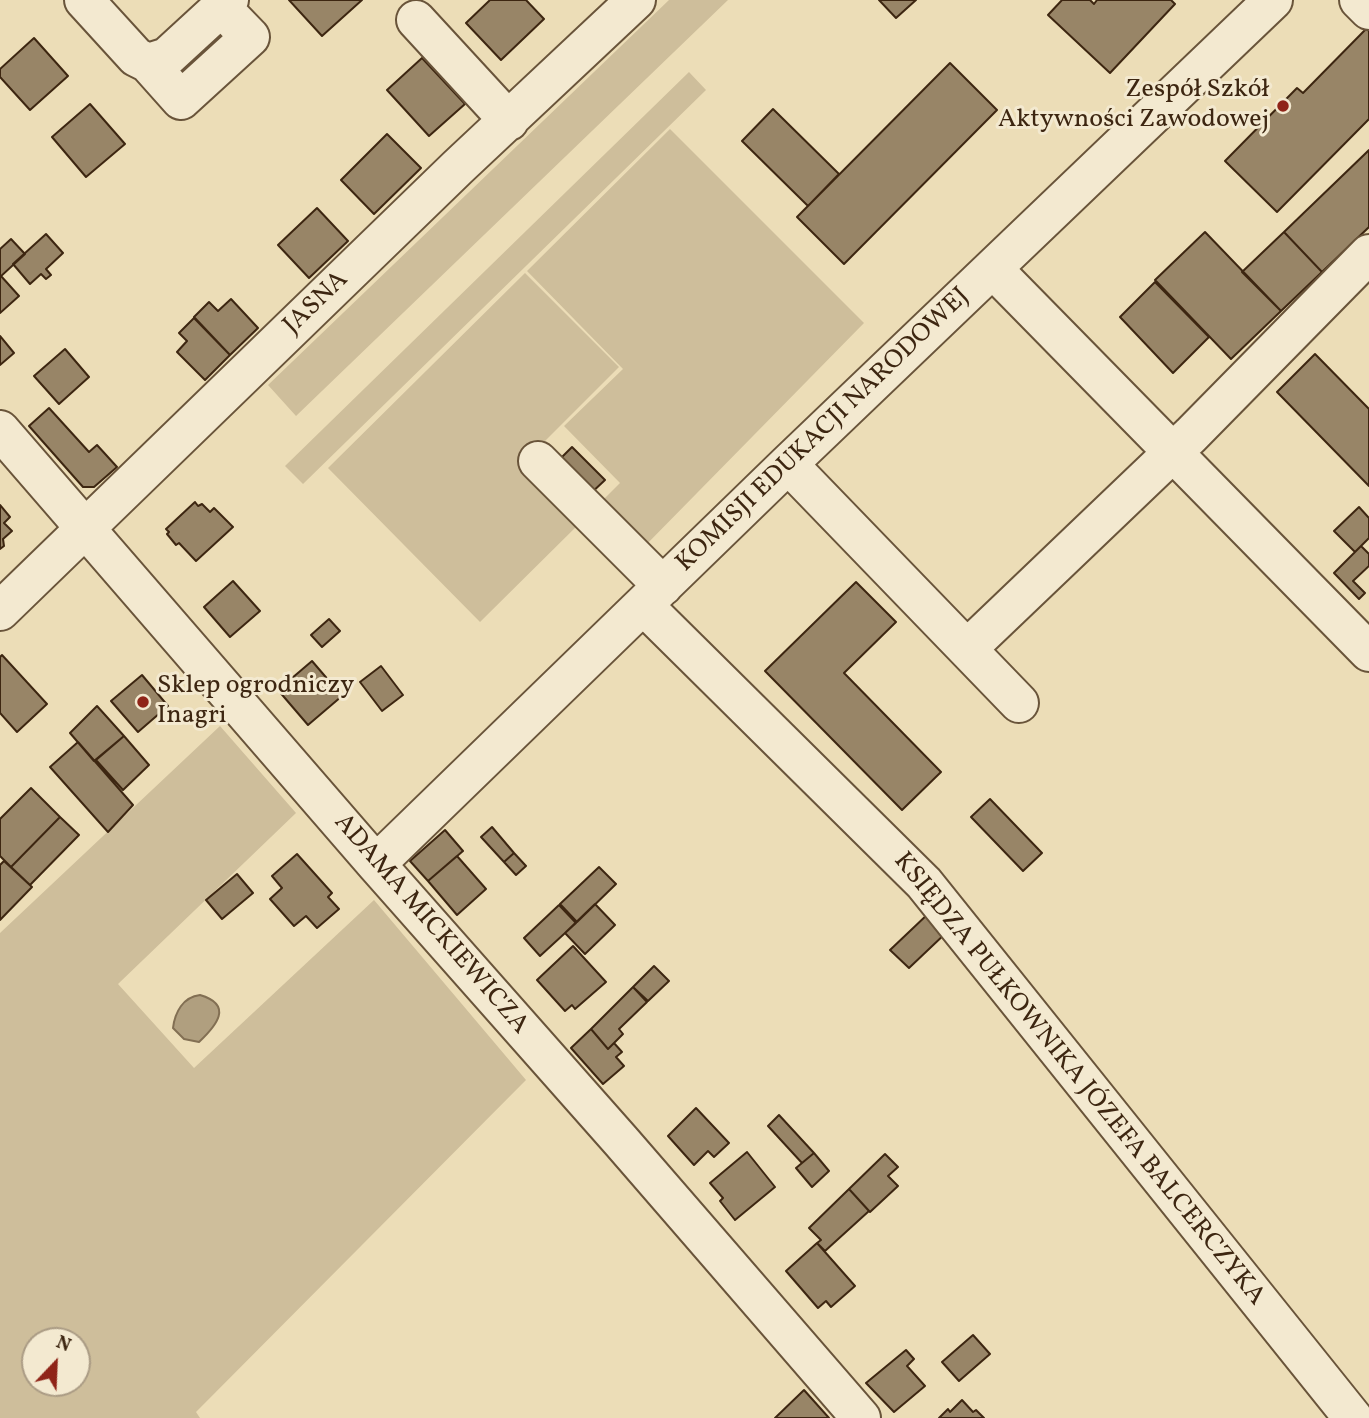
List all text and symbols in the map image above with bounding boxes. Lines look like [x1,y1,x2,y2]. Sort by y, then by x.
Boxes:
place label: Zespół Szkół Aktywności Zawodowej [998,75,1269,136]
marker: Zespół Szkół Aktywności Zawodowej [1275,98,1291,114]
street label: JASNA [278,266,356,342]
street label: KOMISJI EDUKACJI NARODOWEJ [671,282,977,580]
place label: Sklep ogrodniczy Inagri [157,671,354,732]
marker: Sklep ogrodniczy Inagri [135,694,151,710]
street label: ADAMA MICKIEWICZA [326,808,534,1042]
street label: KSIĘDZA PUŁKOWNIKA JÓZEFA BALCERCZYKA [885,847,1271,1313]
north arrow [21,1327,91,1397]
text: N [52,1330,75,1359]

